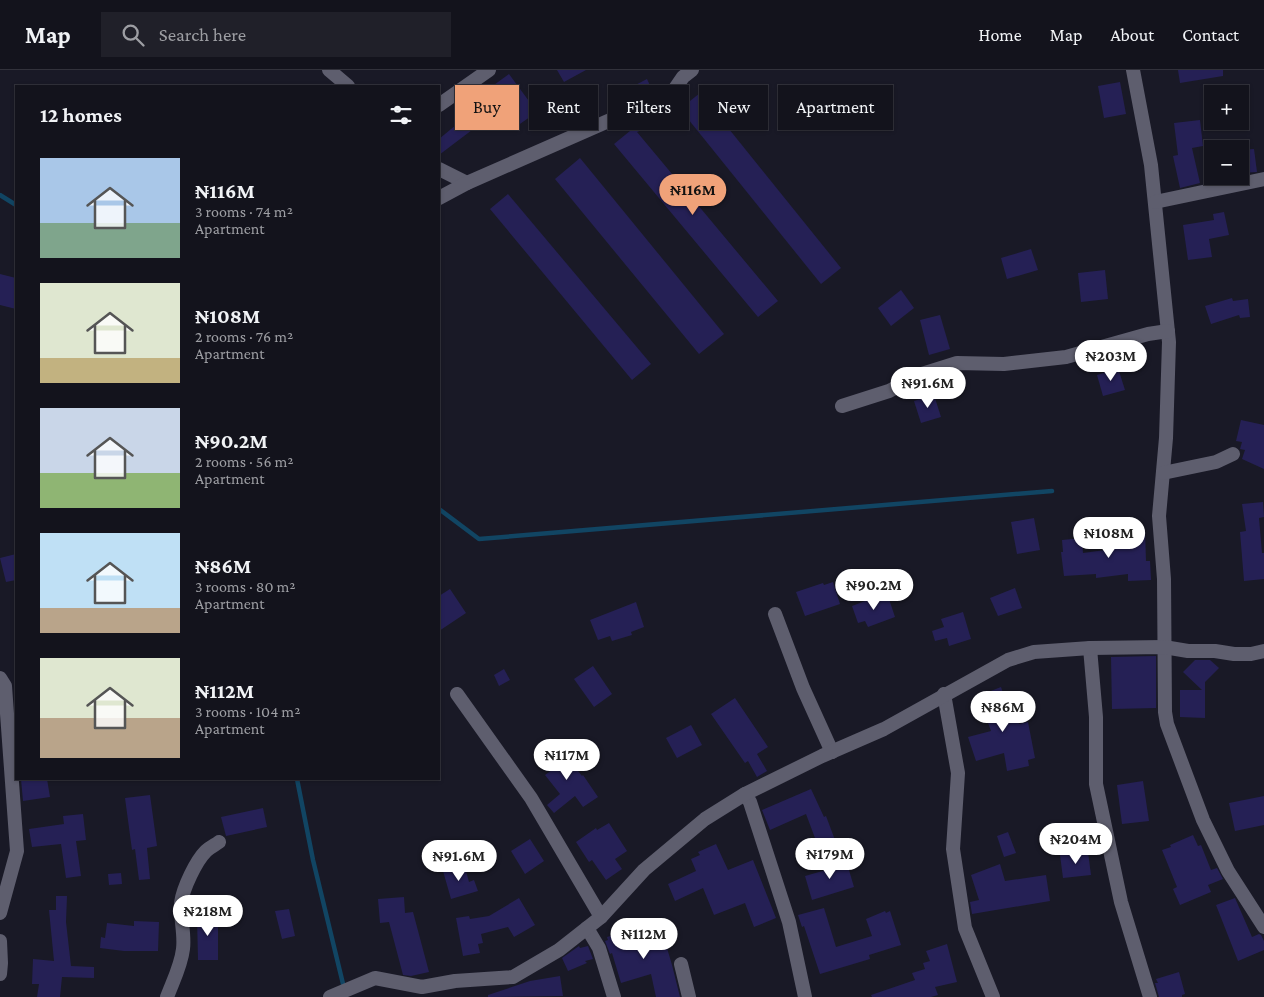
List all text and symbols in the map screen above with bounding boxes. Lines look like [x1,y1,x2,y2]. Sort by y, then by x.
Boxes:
search box [101,12,451,57]
text: Map [25,21,71,48]
icon: search [119,21,147,49]
text: Search here [159,24,246,45]
text: Home [979,25,1022,45]
text: Map [1050,25,1082,45]
text: About [1110,25,1154,45]
text: Contact [1182,25,1239,45]
chip: Buy [455,85,519,130]
chip: Rent [529,85,598,130]
chip: Filters [608,85,689,130]
chip: New [699,85,768,130]
chip: Apartment [778,85,893,130]
map controls [1204,85,1249,185]
button: + [1204,85,1249,130]
icon: filters [387,101,415,129]
text: 12 homes [40,103,122,127]
button: − [1204,140,1249,185]
pin: ₦116M [658,174,728,216]
icon: home [80,178,140,238]
text: ₦116M [195,179,255,203]
text: ₦116M [670,181,716,198]
text: 3 rooms · 74 m² [195,203,293,220]
text: Apartment [195,220,265,237]
icon: home [80,303,140,363]
text: ₦108M [195,304,260,328]
text: 2 rooms · 76 m² [195,328,293,345]
pin: ₦203M [1076,340,1146,382]
text: Apartment [195,345,265,362]
text: ₦203M [1086,347,1136,364]
pin: ₦91.6M [887,366,969,409]
text: ₦91.6M [902,374,954,391]
icon: home [80,428,140,488]
text: ₦90.2M [195,429,268,453]
text: 2 rooms · 56 m² [195,453,294,470]
text: Apartment [195,470,265,487]
pin: ₦108M [1074,516,1144,559]
text: ₦108M [1084,524,1134,541]
icon: home [80,553,140,613]
text: ₦86M [195,554,251,578]
pin: ₦90.2M [833,568,915,611]
text: ₦90.2M [846,576,902,593]
text: 3 rooms · 80 m² [195,578,296,595]
text: Apartment [195,595,265,612]
icon: home [80,678,140,738]
text: ₦112M [195,679,254,703]
pin: ₦86M [973,690,1033,733]
text: ₦86M [982,698,1024,715]
text: 3 rooms · 104 m² [195,703,300,720]
text: Apartment [195,720,265,737]
pin: ₦117M [532,738,602,781]
text: ₦117M [545,746,589,763]
pin: ₦204M [1041,822,1111,865]
text: ₦204M [1050,830,1102,847]
pin: ₦179M [795,838,865,880]
pin: ₦91.6M [418,840,500,882]
text: ₦179M [806,845,854,862]
text: ₦91.6M [433,847,485,864]
pin: ₦218M [173,894,243,937]
text: ₦218M [184,902,232,919]
pin: ₦112M [609,918,679,960]
text: ₦112M [622,925,666,942]

